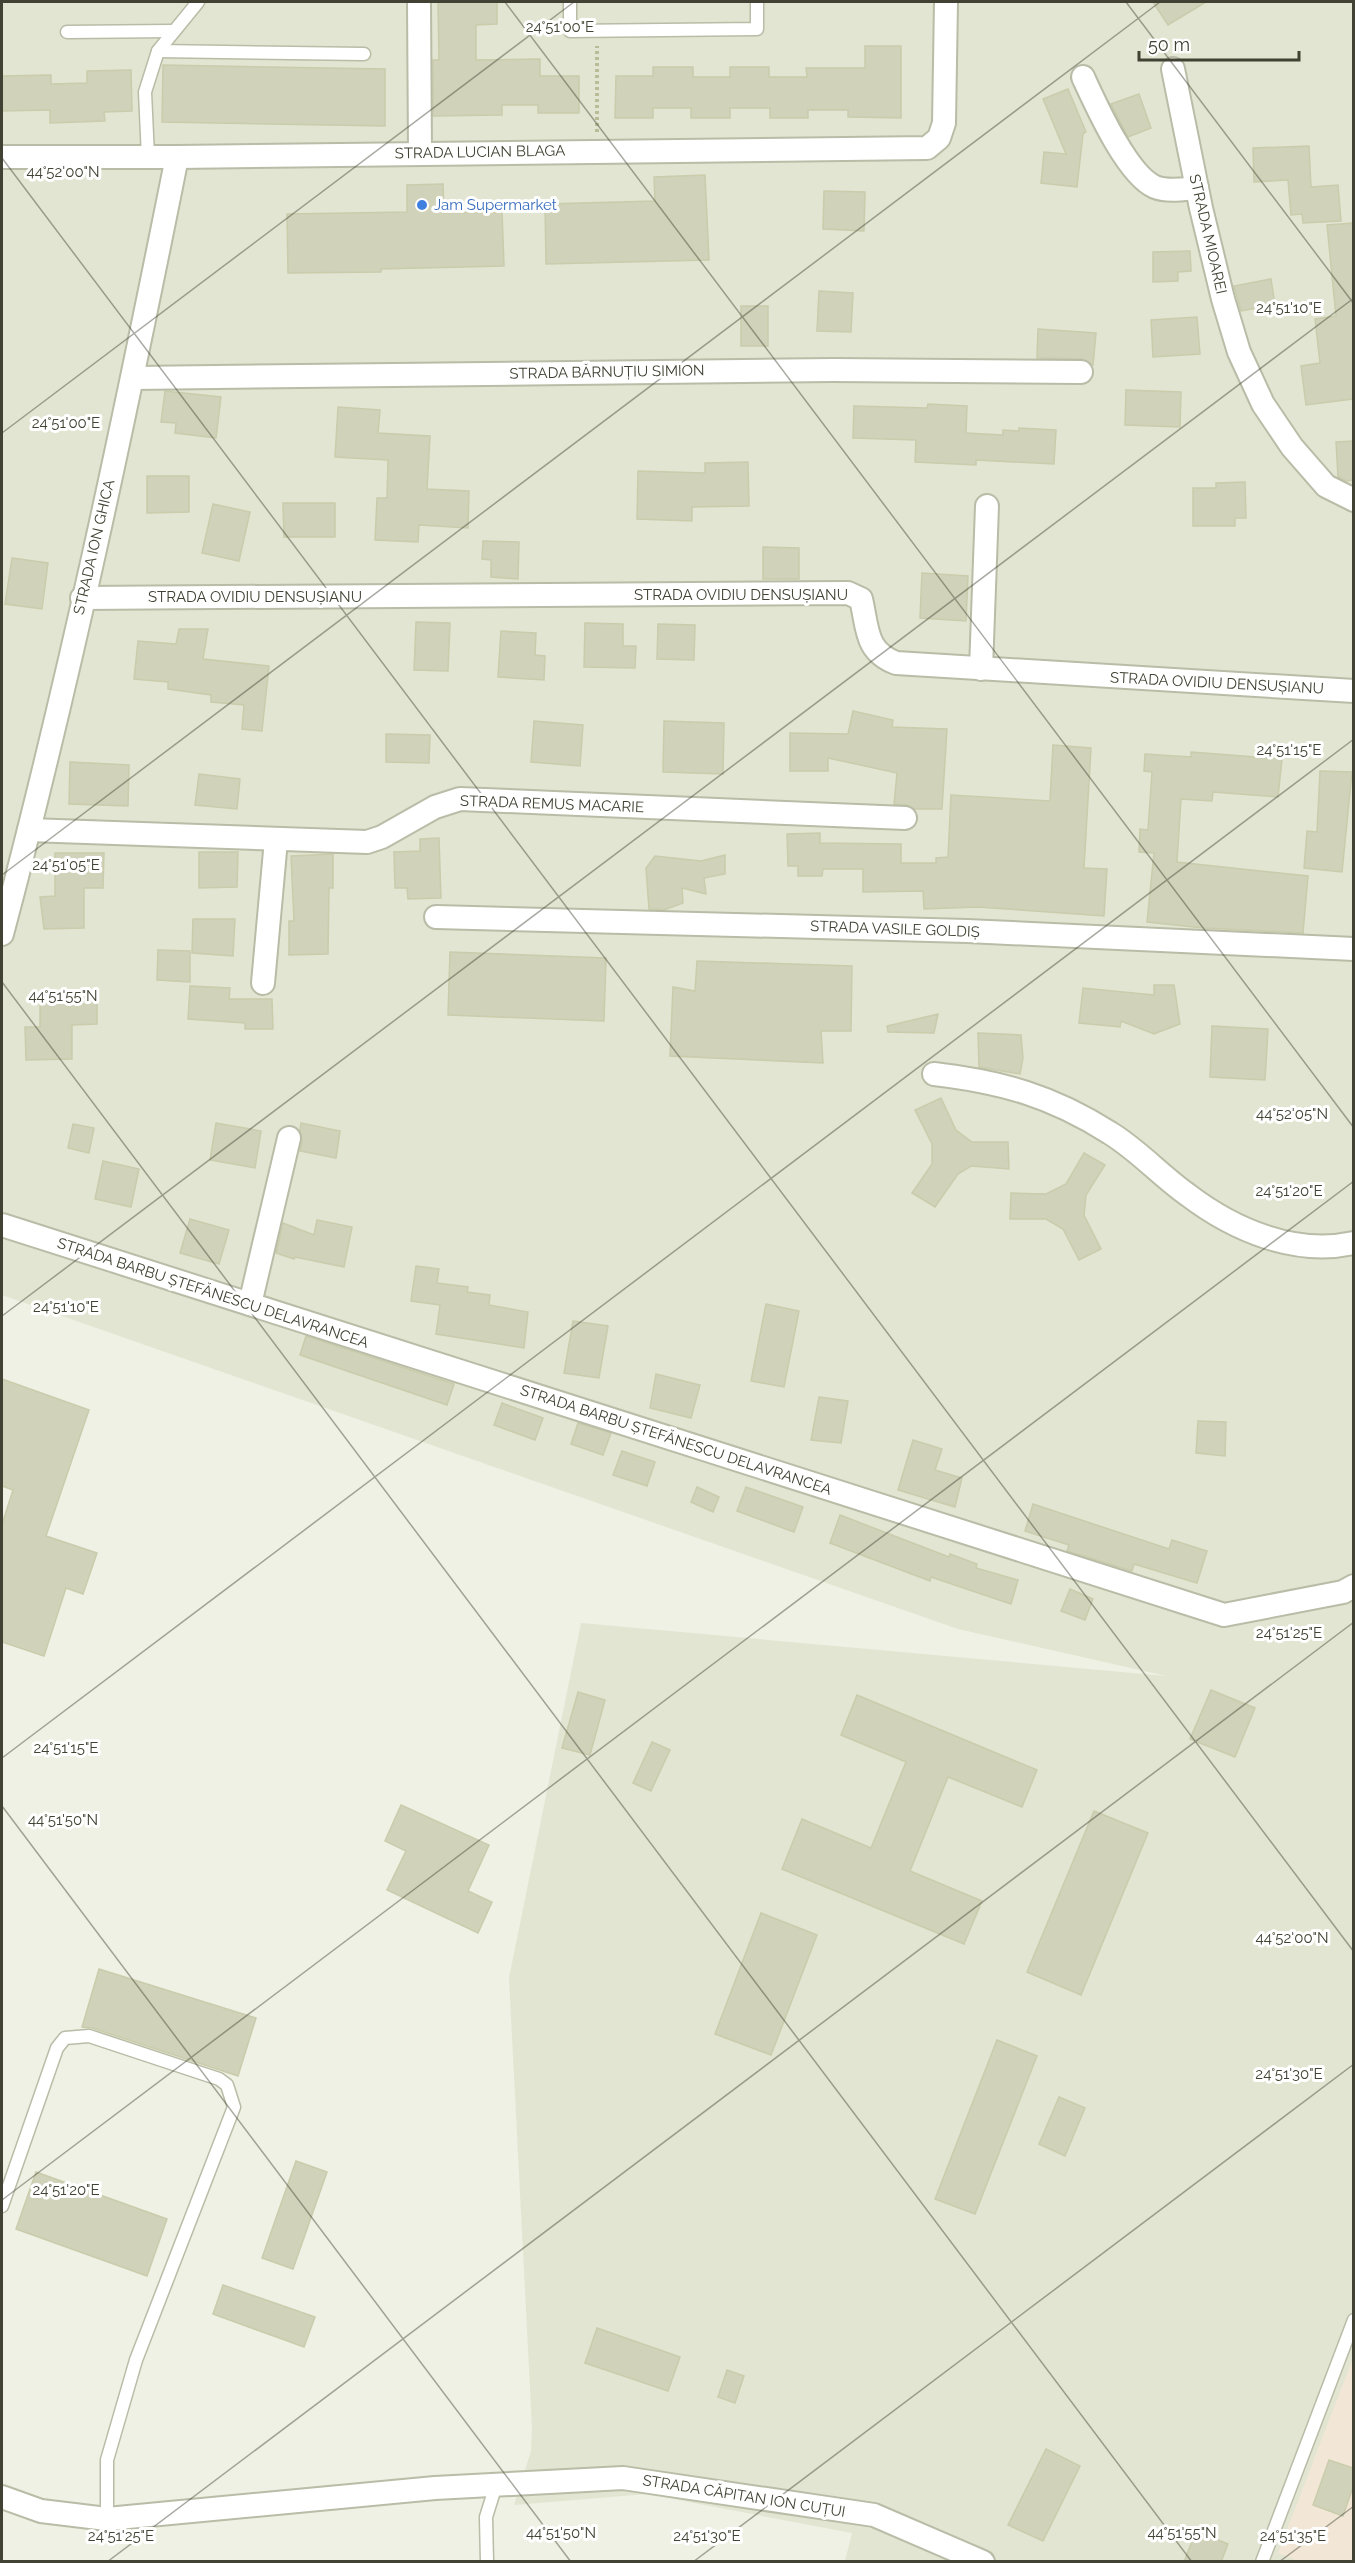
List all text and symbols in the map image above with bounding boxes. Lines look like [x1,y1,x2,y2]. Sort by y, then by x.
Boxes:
text: 24°51'00"E [526,18,594,36]
scale bar [1139,24,1300,62]
text: 50 m [1148,34,1190,55]
street label: STRADA LUCIAN BLAGA [395,142,565,162]
text: 44°52'00"N [26,163,100,181]
street label: STRADA MIOAREI [1185,172,1231,296]
place label: Jam Supermarket [434,196,557,214]
marker: Jam Supermarket [415,198,429,212]
text: 24°51'10"E [1256,299,1322,317]
street label: STRADA BĂRNUȚIU SIMION [509,361,705,383]
text: 24°51'00"E [32,414,100,432]
street label: STRADA ION GHICA [70,478,118,616]
street label: STRADA OVIDIU DENSUȘIANU [634,586,848,604]
street label: STRADA OVIDIU DENSUȘIANU [148,588,362,606]
street label: STRADA OVIDIU DENSUȘIANU [1110,668,1324,698]
text: 24°51'15"E [1257,741,1321,759]
street label: STRADA REMUS MACARIE [460,792,644,816]
text: 24°51'05"E [32,856,100,874]
street label: STRADA VASILE GOLDIȘ [810,917,980,941]
text: 44°51'55"N [28,987,98,1005]
text: 44°52'05"N [1256,1105,1328,1123]
text: 24°51'20"E [1255,1182,1323,1200]
street label: STRADA BARBU ȘTEFĂNESCU DELAVRANCEA [55,1234,371,1352]
text: 24°51'10"E [33,1298,99,1316]
street label: STRADA BARBU ȘTEFĂNESCU DELAVRANCEA [518,1381,834,1499]
text: 24°51'25"E [1256,1624,1322,1642]
text: 24°51'15"E [34,1739,98,1757]
text: 44°51'50"N [28,1811,98,1829]
text: 44°52'00"N [1255,1929,1329,1947]
text: 24°51'30"E [1255,2065,1323,2083]
text: 24°51'20"E [32,2181,100,2199]
street label: STRADA CĂPITAN ION CUȚUI [641,2471,847,2521]
text: 44°51'50"N [526,2524,596,2542]
text: 44°51'55"N [1147,2524,1217,2542]
text: 24°51'25"E [88,2527,154,2545]
text: 24°51'30"E [673,2527,741,2545]
text: 24°51'35"E [1260,2527,1326,2545]

